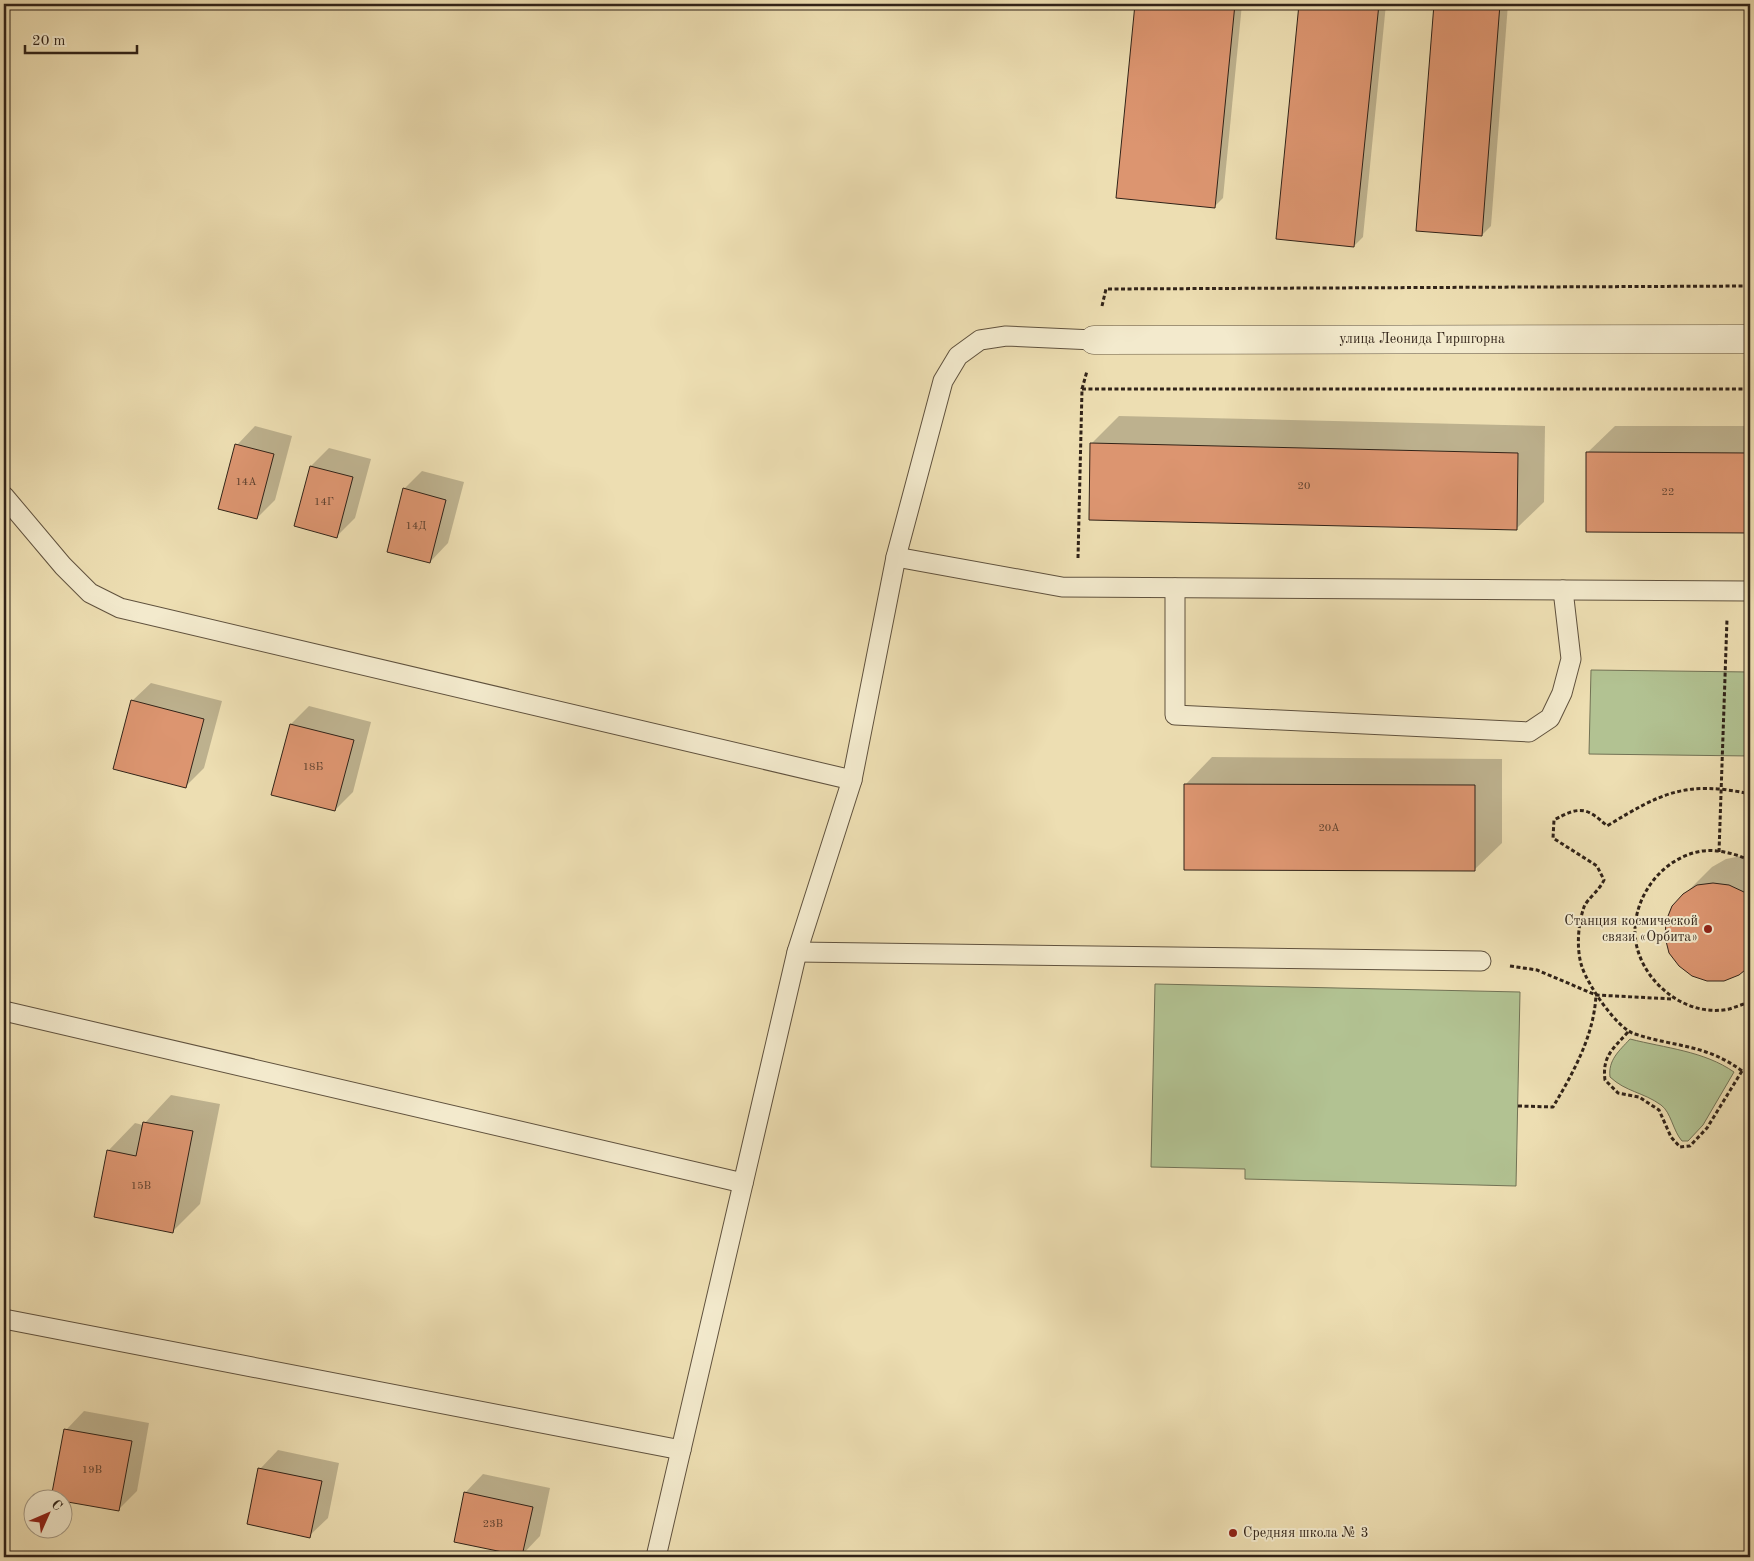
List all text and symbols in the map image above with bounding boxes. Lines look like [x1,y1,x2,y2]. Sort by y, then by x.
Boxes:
scale bar [25,22,138,54]
text: 20 m [32,34,66,49]
street label: улица Леонида Гиршгорна [1339,332,1505,346]
house number: 14А [235,477,257,488]
house number: 20 [1298,481,1310,492]
house number: 22 [1662,487,1674,498]
house number: 14Г [314,497,334,508]
house number: 14Д [406,521,426,532]
house number: 18Б [303,762,323,773]
house number: 20А [1318,823,1340,834]
place label: Станция космической связи «Орбита» [1564,914,1698,944]
marker: Станция космической связи «Орбита» [1702,923,1714,935]
house number: 15В [131,1181,151,1192]
house number: 19В [82,1465,102,1476]
north arrow [22,1488,72,1538]
text: С [48,1497,65,1514]
house number: 23В [483,1519,503,1530]
place label: Средняя школа № 3 [1243,1526,1369,1540]
marker: Средняя школа № 3 [1227,1527,1239,1539]

